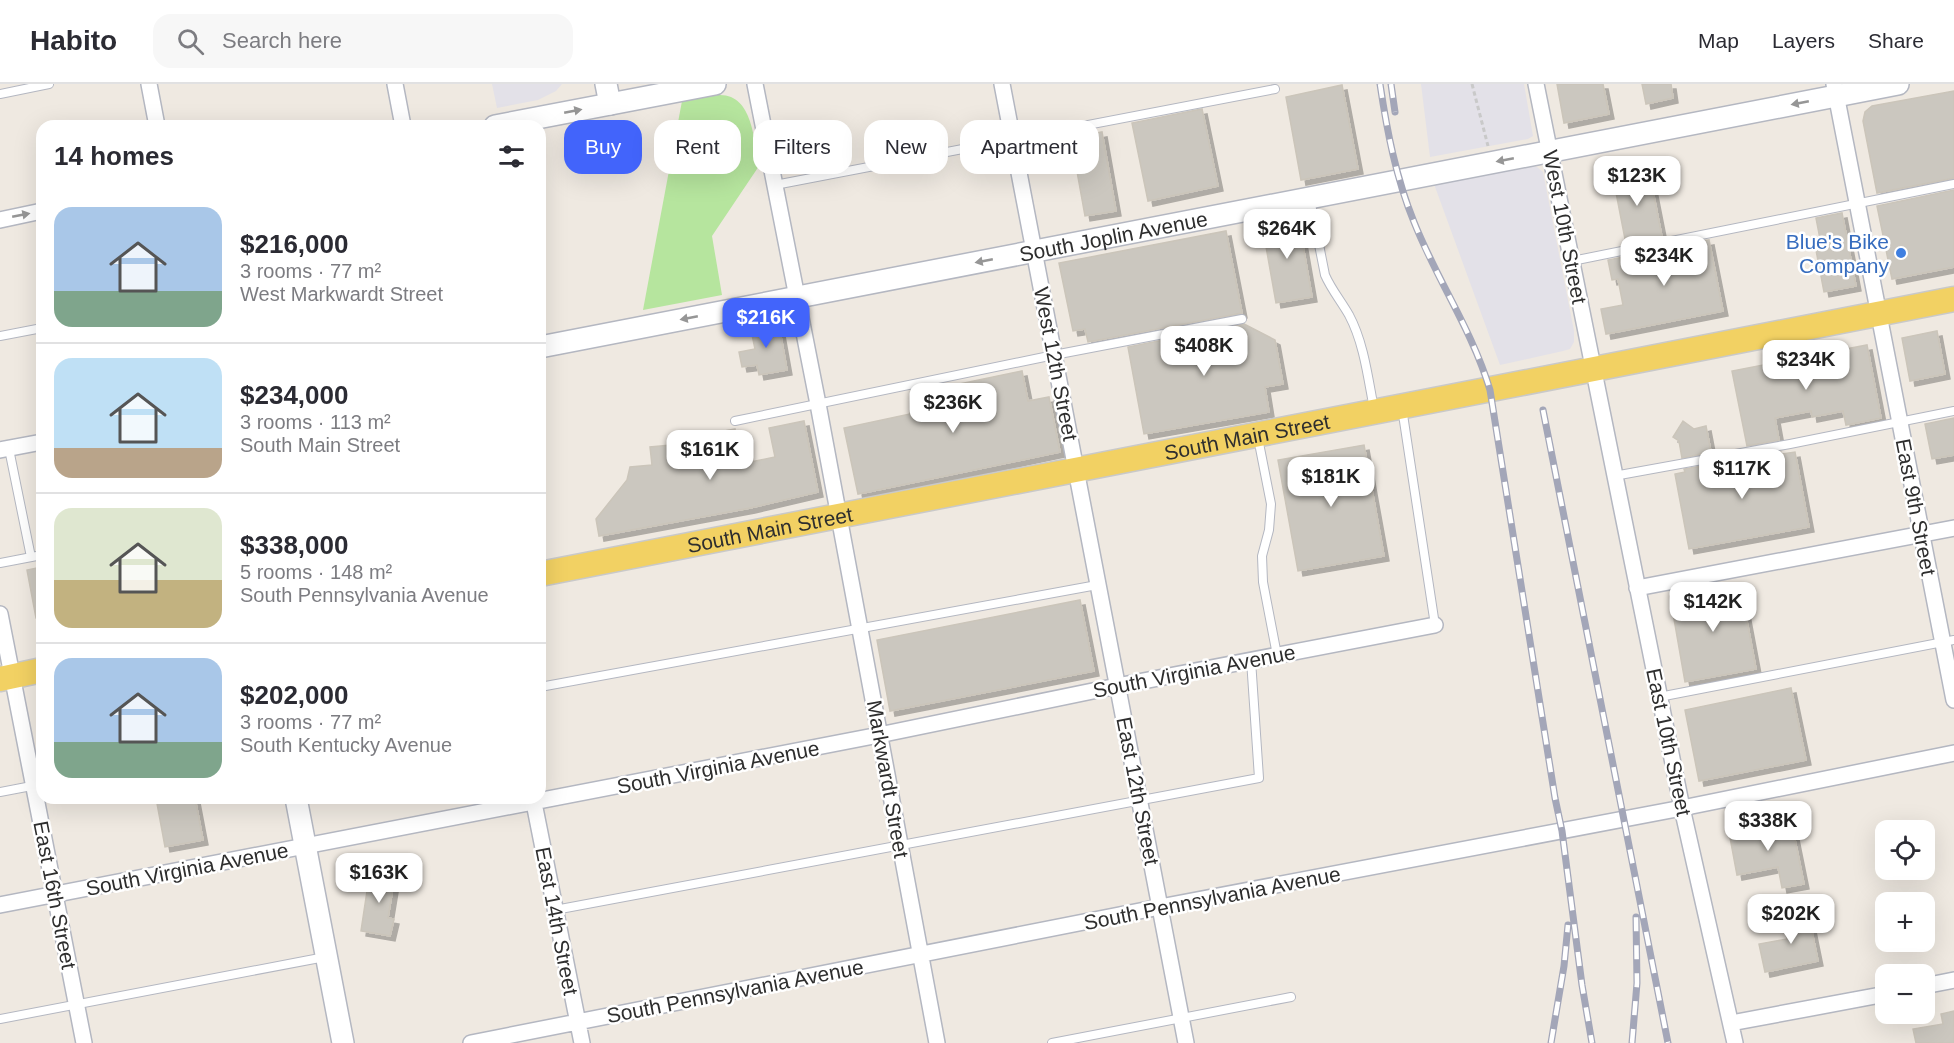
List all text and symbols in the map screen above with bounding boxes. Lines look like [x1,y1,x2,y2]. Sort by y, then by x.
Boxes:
search box [153,14,573,68]
text: Habito [30,25,117,56]
icon: search [174,25,207,58]
text: Search here [222,28,342,53]
text: Map [1698,29,1739,52]
text: Layers [1772,29,1835,52]
text: Share [1868,29,1924,52]
one-way arrow [1790,99,1809,108]
one-way arrow [564,106,583,115]
chip: Buy [564,120,642,174]
chip: Rent [654,120,741,174]
chip: Filters [753,120,852,174]
chip: New [864,120,948,174]
chip: Apartment [960,120,1099,174]
icon: filters [495,140,528,173]
text: 14 homes [54,141,174,171]
street label: West 10th Street [1539,148,1591,306]
one-way arrow [1495,156,1514,165]
pin: $123K [1595,156,1679,207]
text: $123K [1608,164,1666,186]
street label: South Joplin Avenue [1017,206,1209,265]
pin: $264K [1245,209,1329,260]
one-way arrow [12,211,31,220]
text: $264K [1258,217,1316,239]
text: $216,000 [240,229,348,259]
place label: Blue's Bike Company [1786,230,1889,277]
icon: home [102,231,174,303]
pin: $234K [1622,236,1706,287]
text: $234K [1635,244,1693,266]
marker: Blue's Bike Company [1894,246,1908,260]
one-way arrow [974,257,993,266]
text: 3 rooms · 77 m² [240,260,381,282]
text: West Markwardt Street [240,283,443,305]
street label: West 12th Street [1030,285,1082,443]
pin: $216K [724,298,808,349]
text: $216K [737,306,795,328]
one-way arrow [680,314,699,323]
pin: $408K [1162,326,1246,377]
text: $408K [1175,334,1233,356]
pin: $234K [1764,340,1848,391]
text: $234K [1777,348,1835,370]
text: $234,000 [240,380,348,410]
icon: home [102,382,174,454]
pin: $236K [911,383,995,434]
text: $236K [924,391,982,413]
street label: South Main Street [1162,409,1332,464]
text: 3 rooms · 113 m² [240,411,391,433]
pin: $161K [668,430,752,481]
text: South Main Street [240,434,400,456]
street label: East 9th Street [1891,437,1941,578]
text: $161K [681,438,739,460]
pin: $117K [1700,449,1784,500]
pin: $181K [1289,457,1373,508]
text: $117K [1713,457,1771,479]
text: $181K [1302,465,1360,487]
street label: South Main Street [685,502,855,557]
text: $338,000 [240,530,348,560]
icon: home [102,532,174,604]
text: 5 rooms · 148 m² [240,561,392,583]
pin: $142K [1671,582,1755,633]
text: South Pennsylvania Avenue [240,584,489,606]
text: $142K [1684,590,1742,612]
street label: South Virginia Avenue [1091,640,1297,702]
street label: East 10th Street [1642,666,1696,818]
text: $202,000 [240,680,348,710]
icon: home [102,682,174,754]
street label: Markwardt Street [863,698,913,860]
text: 3 rooms · 77 m² [240,711,381,733]
street label: East 12th Street [1112,715,1164,867]
text: South Kentucky Avenue [240,734,452,756]
street label: South Virginia Avenue [615,736,821,798]
pin: $338K [1726,801,1810,852]
text: $338K [1739,809,1797,831]
street label: East 16th Street [29,819,81,971]
map controls [1875,820,1935,1024]
button: locate [1875,820,1935,880]
street label: South Virginia Avenue [84,838,290,900]
street label: East 14th Street [531,845,583,997]
pin: $163K [337,853,421,904]
text: $163K [350,861,408,883]
street label: South Pennsylvania Avenue [1082,862,1342,934]
button: + [1875,892,1935,952]
pin: $202K [1749,894,1833,945]
text: $202K [1762,902,1820,924]
street label: South Pennsylvania Avenue [605,955,865,1027]
button: − [1875,964,1935,1024]

